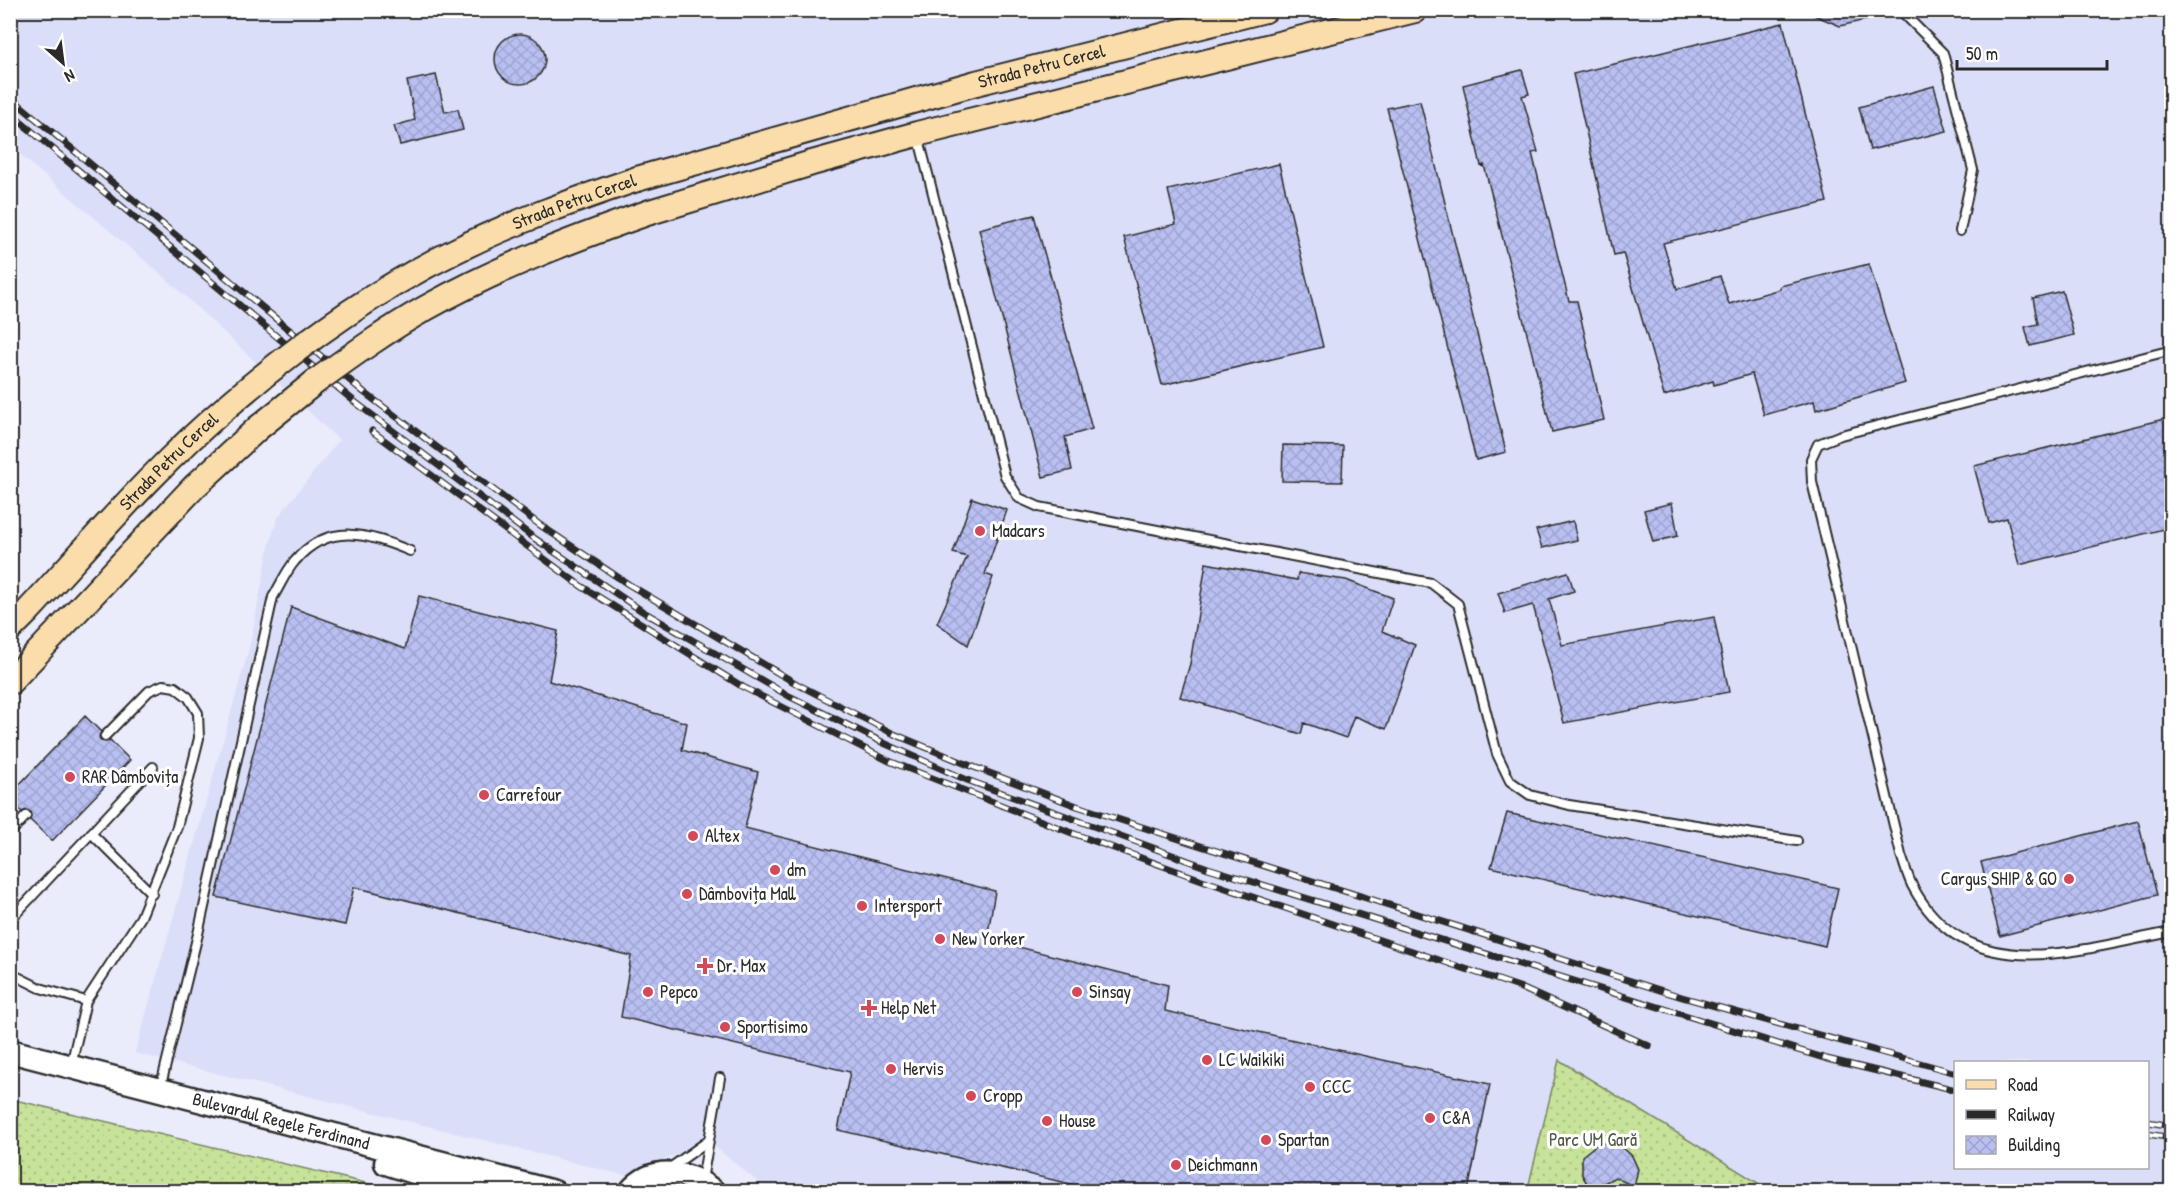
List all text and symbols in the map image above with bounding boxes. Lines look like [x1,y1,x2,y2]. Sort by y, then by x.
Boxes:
north arrow [33,33,93,93]
scale bar [1957,33,2107,71]
street label: Strada Petru Cercel [975,38,1108,94]
text: 50 m [1966,41,1998,66]
text: N [61,65,79,88]
street label: Strada Petru Cercel [509,167,640,235]
street label: Strada Petru Cercel [113,406,224,516]
place label: Madcars [992,518,1045,543]
marker: Madcars [973,524,987,538]
place label: RAR Dâmbovița [82,764,178,789]
marker: RAR Dâmbovița [63,770,77,784]
place label: Carrefour [496,782,562,807]
marker: Carrefour [477,788,491,802]
place label: Altex [705,823,740,848]
marker: Altex [686,829,700,843]
place label: dm [787,857,806,882]
marker: dm [768,863,782,877]
place label: Cargus SHIP & GO [1941,866,2057,891]
marker: Cargus SHIP & GO [2062,872,2076,886]
place label: Dâmbovița Mall [699,881,796,906]
marker: Dâmbovița Mall [680,887,694,901]
place label: Intersport [874,893,942,918]
marker: Intersport [855,899,869,913]
place label: New Yorker [952,926,1025,951]
marker: New Yorker [933,932,947,946]
place label: Dr. Max [717,953,766,978]
marker: Dr. Max [698,959,712,973]
place label: Pepco [660,979,698,1004]
place label: Sinsay [1089,979,1131,1004]
marker: Pepco [641,985,655,999]
marker: Sinsay [1070,985,1084,999]
place label: Help Net [881,995,937,1020]
marker: Help Net [862,1001,876,1015]
place label: Sportisimo [737,1014,808,1039]
marker: Sportisimo [718,1020,732,1034]
place label: LC Waikiki [1219,1047,1285,1072]
marker: LC Waikiki [1200,1053,1214,1067]
place label: Hervis [903,1056,944,1081]
legend [1954,1061,2149,1169]
marker: Hervis [884,1062,898,1076]
text: Road [2008,1072,2038,1097]
place label: CCC [1322,1074,1352,1099]
marker: CCC [1303,1080,1317,1094]
place label: Cropp [983,1083,1023,1108]
street label: Bulevardul Regele Ferdinand [190,1086,372,1156]
marker: Cropp [964,1089,978,1103]
text: Railway [2008,1102,2055,1127]
place label: C&A [1442,1105,1470,1130]
place label: House [1059,1108,1096,1133]
marker: C&A [1423,1111,1437,1125]
marker: House [1040,1114,1054,1128]
place label: Spartan [1278,1127,1329,1152]
park label: Parc UM Gară [1549,1127,1637,1152]
text: Building [2008,1132,2060,1157]
marker: Spartan [1259,1133,1273,1147]
place label: Deichmann [1188,1152,1258,1177]
marker: Deichmann [1169,1158,1183,1172]

